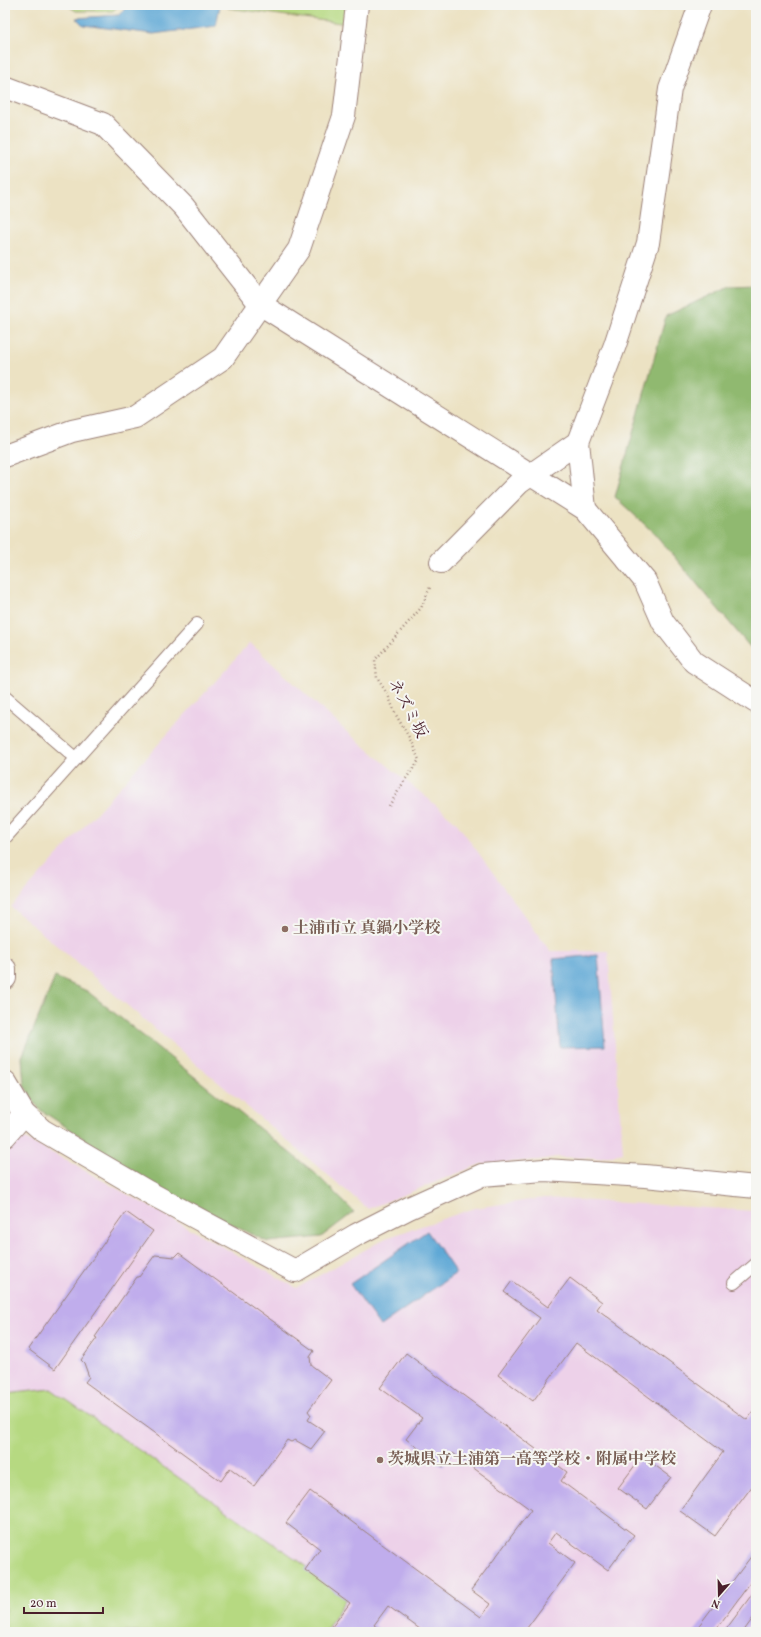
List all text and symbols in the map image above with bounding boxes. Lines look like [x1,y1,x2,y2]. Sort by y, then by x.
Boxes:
street label: ネズミ坂 [382,676,432,742]
place label: 土浦市立 真鍋小学校 [293,918,441,940]
marker: 土浦市立 真鍋小学校 [280,924,290,934]
place label: 茨城県立土浦第一高等学校・附属中学校 [388,1449,677,1471]
marker: 茨城県立土浦第一高等学校・附属中学校 [375,1455,385,1465]
north arrow [699,1575,739,1615]
scale bar [24,1589,103,1615]
text: N [710,1595,722,1611]
text: 20 m [30,1596,57,1612]

